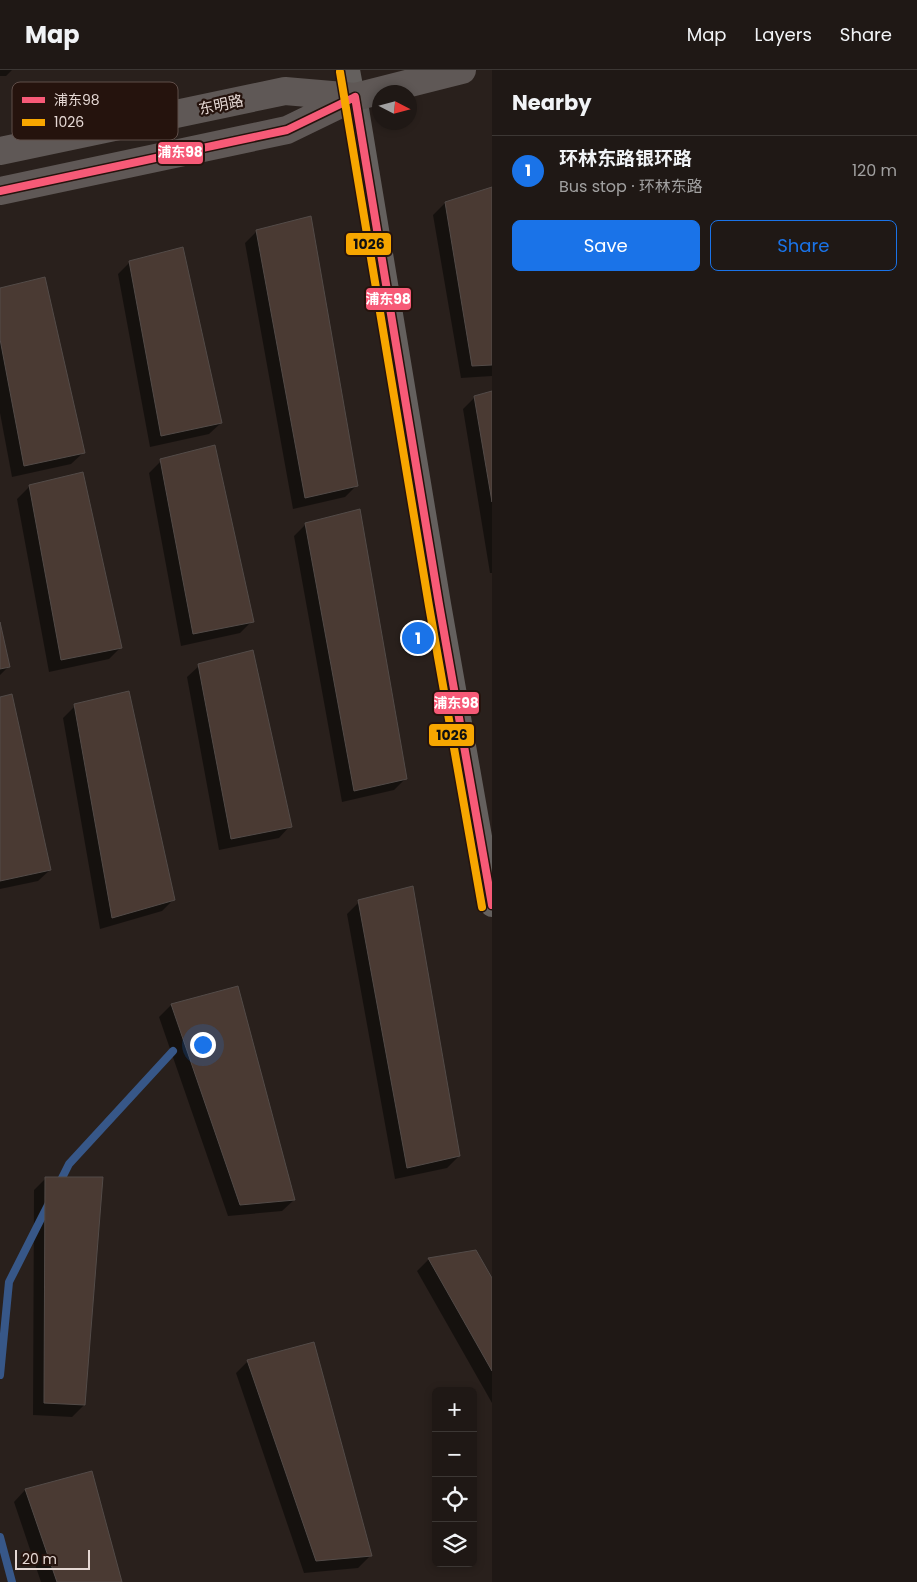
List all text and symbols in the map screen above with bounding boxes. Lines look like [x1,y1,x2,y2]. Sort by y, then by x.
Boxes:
text: Map [25,18,80,51]
text: Map [687,22,727,47]
text: Layers [755,22,812,47]
text: Share [840,22,892,47]
legend [12,82,178,140]
north arrow [372,85,417,130]
text: Nearby [512,88,592,117]
text: 浦东98 [54,90,100,110]
street label: 东明路 [197,90,245,119]
text: 1026 [54,112,84,132]
line badge: 浦东98 [157,141,204,165]
text: 浦东98 [157,142,203,162]
text: 环林东路银环路 [559,145,692,172]
text: 1 [525,159,531,182]
text: 120 m [852,159,897,182]
text: Bus stop · 环林东路 [559,175,703,198]
button: Save [512,220,700,271]
button: Share [710,220,897,271]
line badge: 1026 [345,232,392,256]
text: 1026 [353,234,385,254]
line badge: 浦东98 [365,287,412,311]
text: 浦东98 [365,289,411,309]
pin: 1 [402,619,434,657]
line badge: 浦东98 [433,691,480,715]
text: 浦东98 [433,693,479,713]
line badge: 1026 [428,723,475,747]
text: 1026 [436,725,468,745]
your location [190,1032,216,1058]
map controls [432,1387,477,1567]
button: + [432,1387,477,1432]
button: − [432,1432,477,1477]
button: locate [432,1477,477,1522]
button: layers [432,1522,477,1567]
scale bar [15,1547,90,1570]
text: 20 m [22,1549,57,1569]

